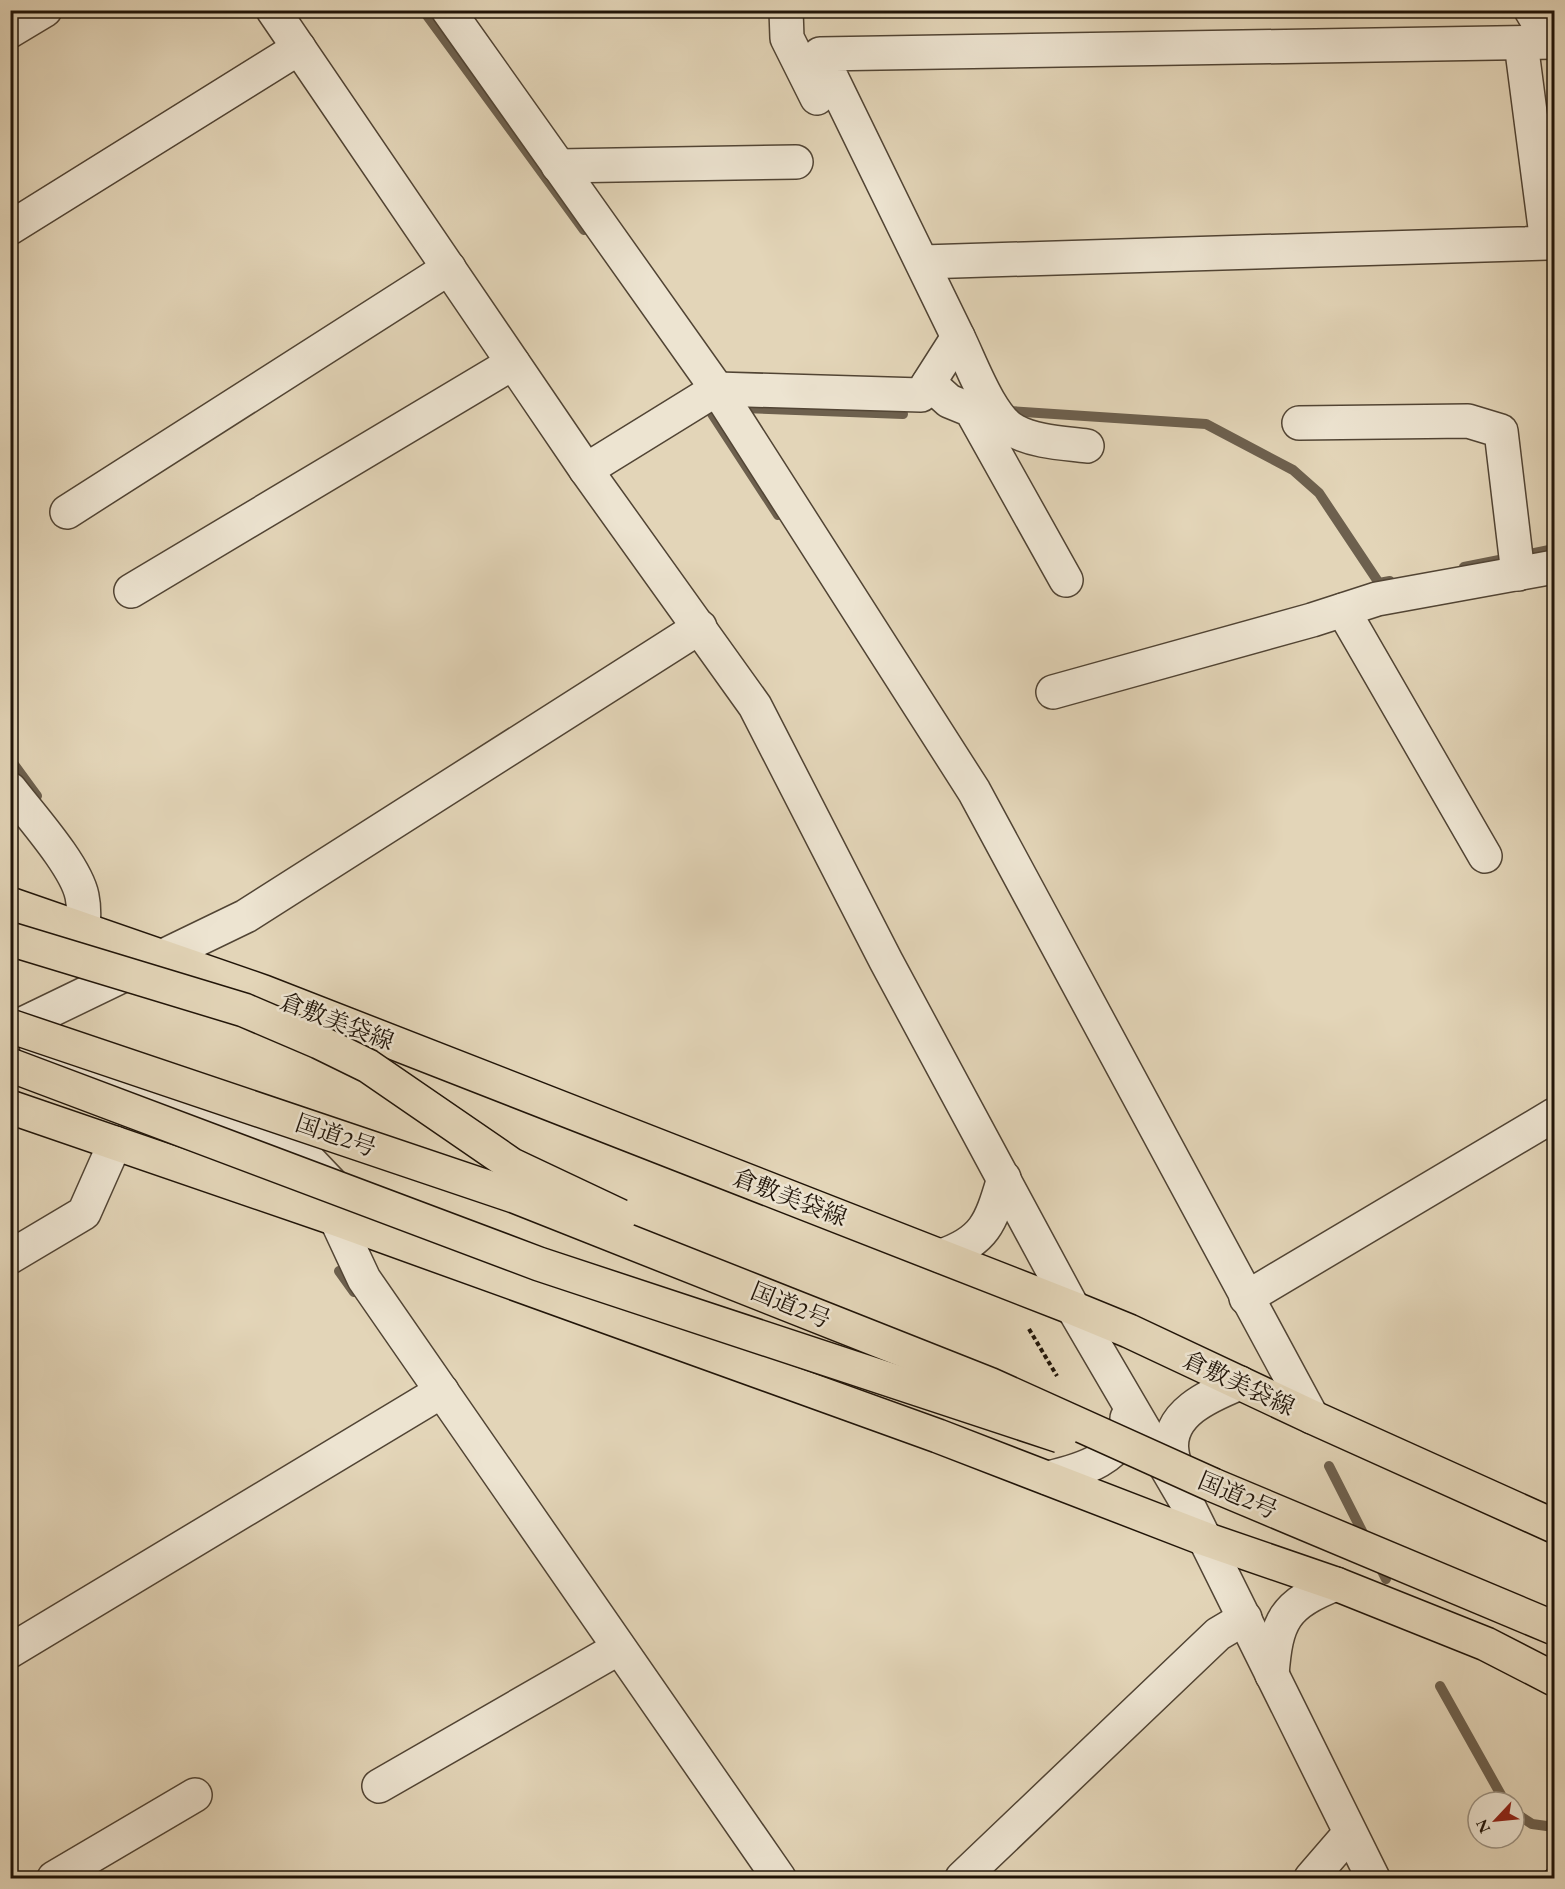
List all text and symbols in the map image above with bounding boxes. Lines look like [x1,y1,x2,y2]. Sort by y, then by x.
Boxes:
street label: 倉敷美袋線 [275,985,399,1057]
street label: 国道2号 [291,1107,381,1163]
street label: 倉敷美袋線 [728,1161,852,1233]
street label: 国道2号 [746,1275,836,1335]
street label: 倉敷美袋線 [1178,1344,1300,1422]
street label: 国道2号 [1193,1464,1283,1526]
north arrow [1466,1790,1526,1850]
text: N [1471,1816,1495,1837]

